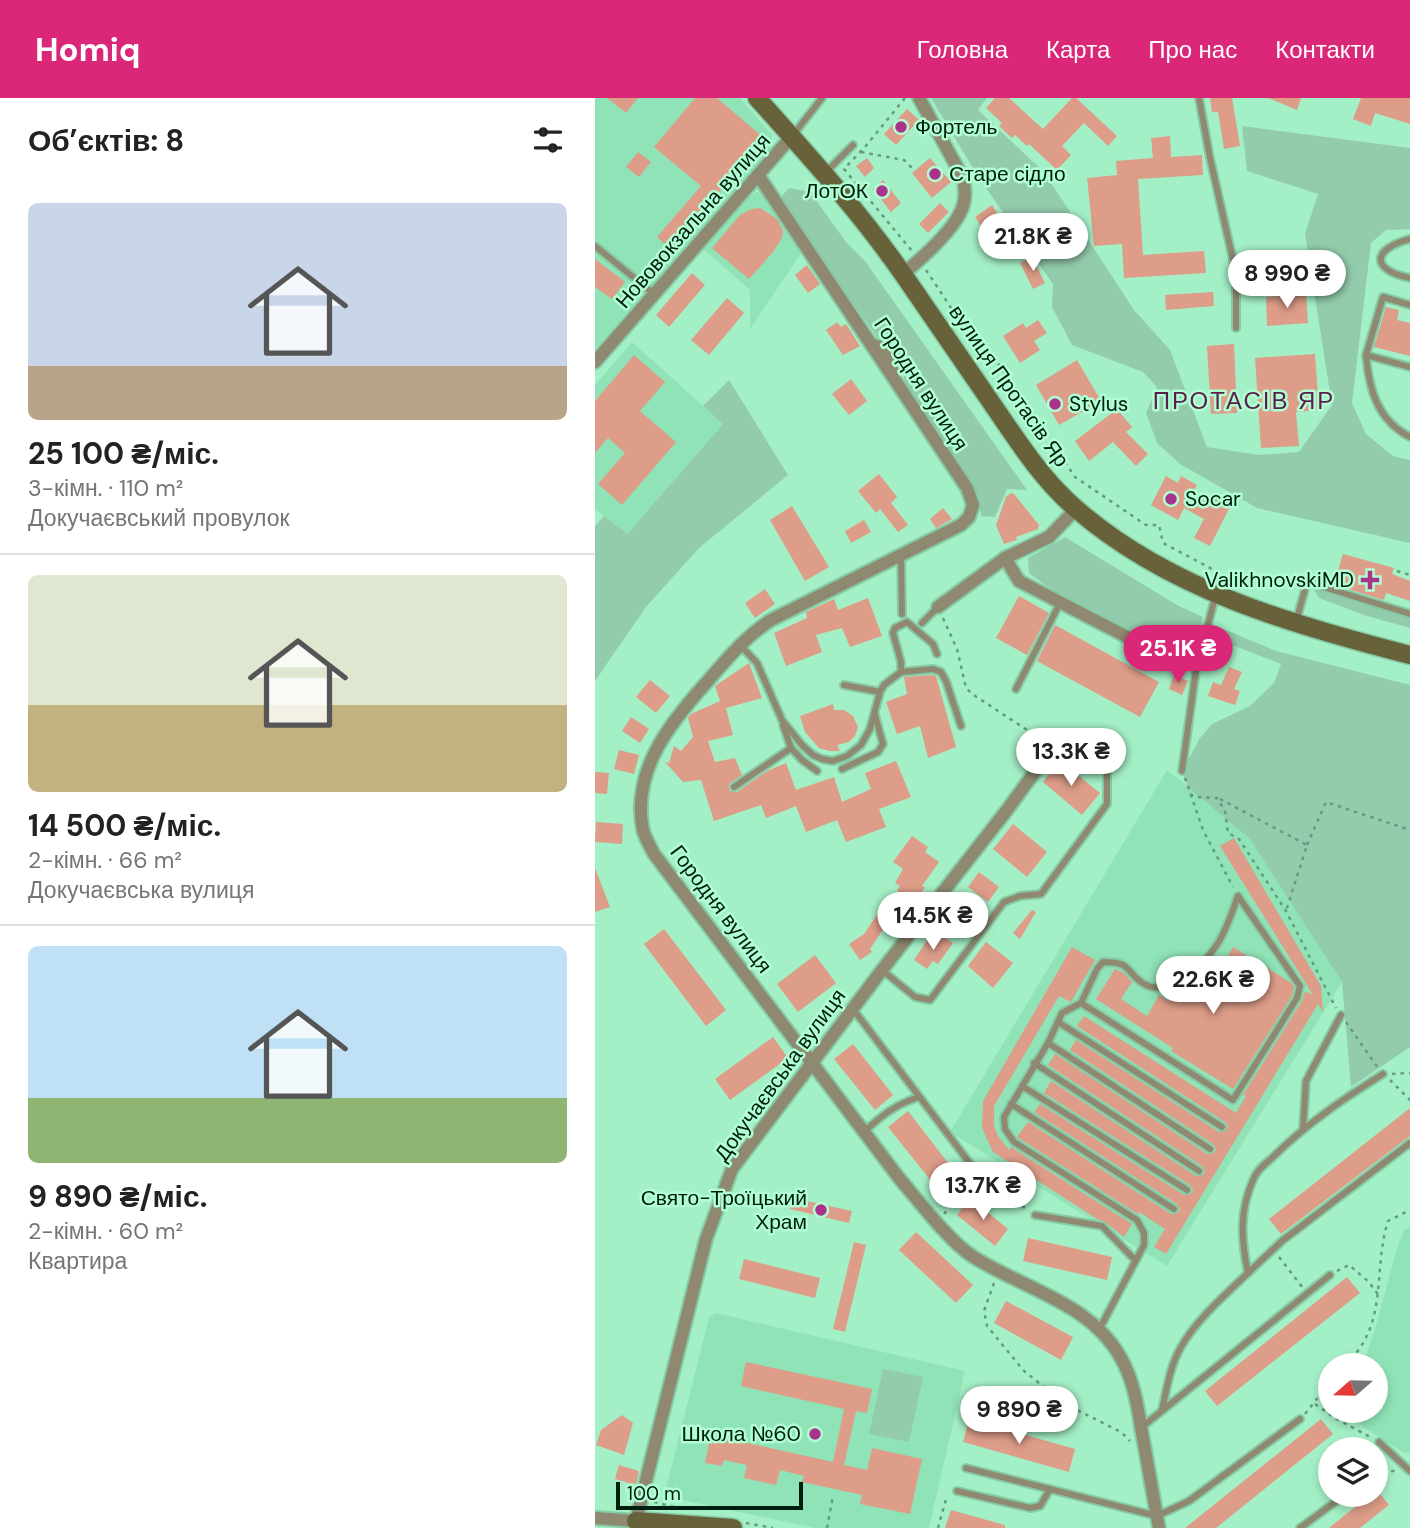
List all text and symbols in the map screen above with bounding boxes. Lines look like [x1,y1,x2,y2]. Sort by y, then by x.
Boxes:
text: Homiq [35,28,140,71]
text: Головна [917,34,1008,65]
text: Карта [1046,34,1110,65]
text: Про нас [1148,34,1237,65]
text: Контакти [1275,34,1375,65]
place label: Фортель [915,113,997,141]
marker: Фортель [893,119,909,135]
text: Об’єктів: 8 [28,121,184,160]
icon: filters [529,121,567,159]
street label: Нововокзальна вулиця [609,128,777,314]
place label: Старе сідло [949,160,1066,188]
marker: Старе сідло [927,166,943,182]
place label: ЛотОК [805,177,869,205]
marker: ЛотОК [874,183,890,199]
pin: 21.8K ₴ [968,214,1098,273]
text: 21.8K ₴ [994,221,1072,251]
icon: home [235,248,361,374]
pin: 8 990 ₴ [1222,250,1352,310]
text: 8 990 ₴ [1244,258,1330,288]
street label: вулиця Протасів Яр [943,300,1075,472]
street label: Городня вулиця [867,312,975,456]
district label: ПРОТАСІВ ЯР [1153,385,1335,416]
place label: Stylus [1069,390,1128,418]
marker: Stylus [1047,396,1063,412]
text: 25 100 ₴/міс. [28,434,219,473]
text: 3-кімн. · 110 m² [28,473,183,503]
place label: Socar [1185,485,1241,513]
marker: Socar [1163,491,1179,507]
text: Докучаєвський провулок [28,503,290,533]
place label: ValikhnovskiMD [1205,566,1354,594]
marker: ValikhnovskiMD [1360,570,1380,590]
icon: home [235,620,361,746]
pin: 25.1K ₴ [1113,626,1243,685]
text: 25.1K ₴ [1140,633,1216,663]
pin: 13.3K ₴ [1006,728,1136,788]
text: 13.3K ₴ [1032,736,1110,766]
text: 14 500 ₴/міс. [28,806,221,845]
street label: Городня вулиця [664,839,778,979]
text: 2-кімн. · 66 m² [28,845,182,875]
text: Докучаєвська вулиця [28,875,254,905]
pin: 14.5K ₴ [868,892,998,952]
text: 14.5K ₴ [893,900,973,930]
pin: 22.6K ₴ [1148,956,1278,1016]
text: 22.6K ₴ [1172,964,1254,994]
street label: Докучаєвська вулиця [708,983,852,1167]
icon: home [235,991,361,1117]
pin: 13.7K ₴ [918,1162,1048,1222]
text: 13.7K ₴ [945,1170,1021,1200]
text: 9 890 ₴/міс. [28,1177,207,1216]
place label: Свято-Троїцький Храм [641,1184,807,1236]
marker: Свято-Троїцький Храм [813,1202,829,1218]
text: 2-кімн. · 60 m² [28,1216,183,1246]
text: Квартира [28,1246,127,1276]
north arrow [1318,1353,1388,1423]
map controls [1318,1353,1388,1507]
pin: 9 890 ₴ [954,1386,1084,1446]
text: 9 890 ₴ [976,1394,1062,1424]
place label: Школа №60 [682,1420,801,1448]
marker: Школа №60 [807,1426,823,1442]
button: layers [1318,1437,1388,1507]
scale bar [616,1479,803,1511]
text: 100 m [627,1481,681,1506]

